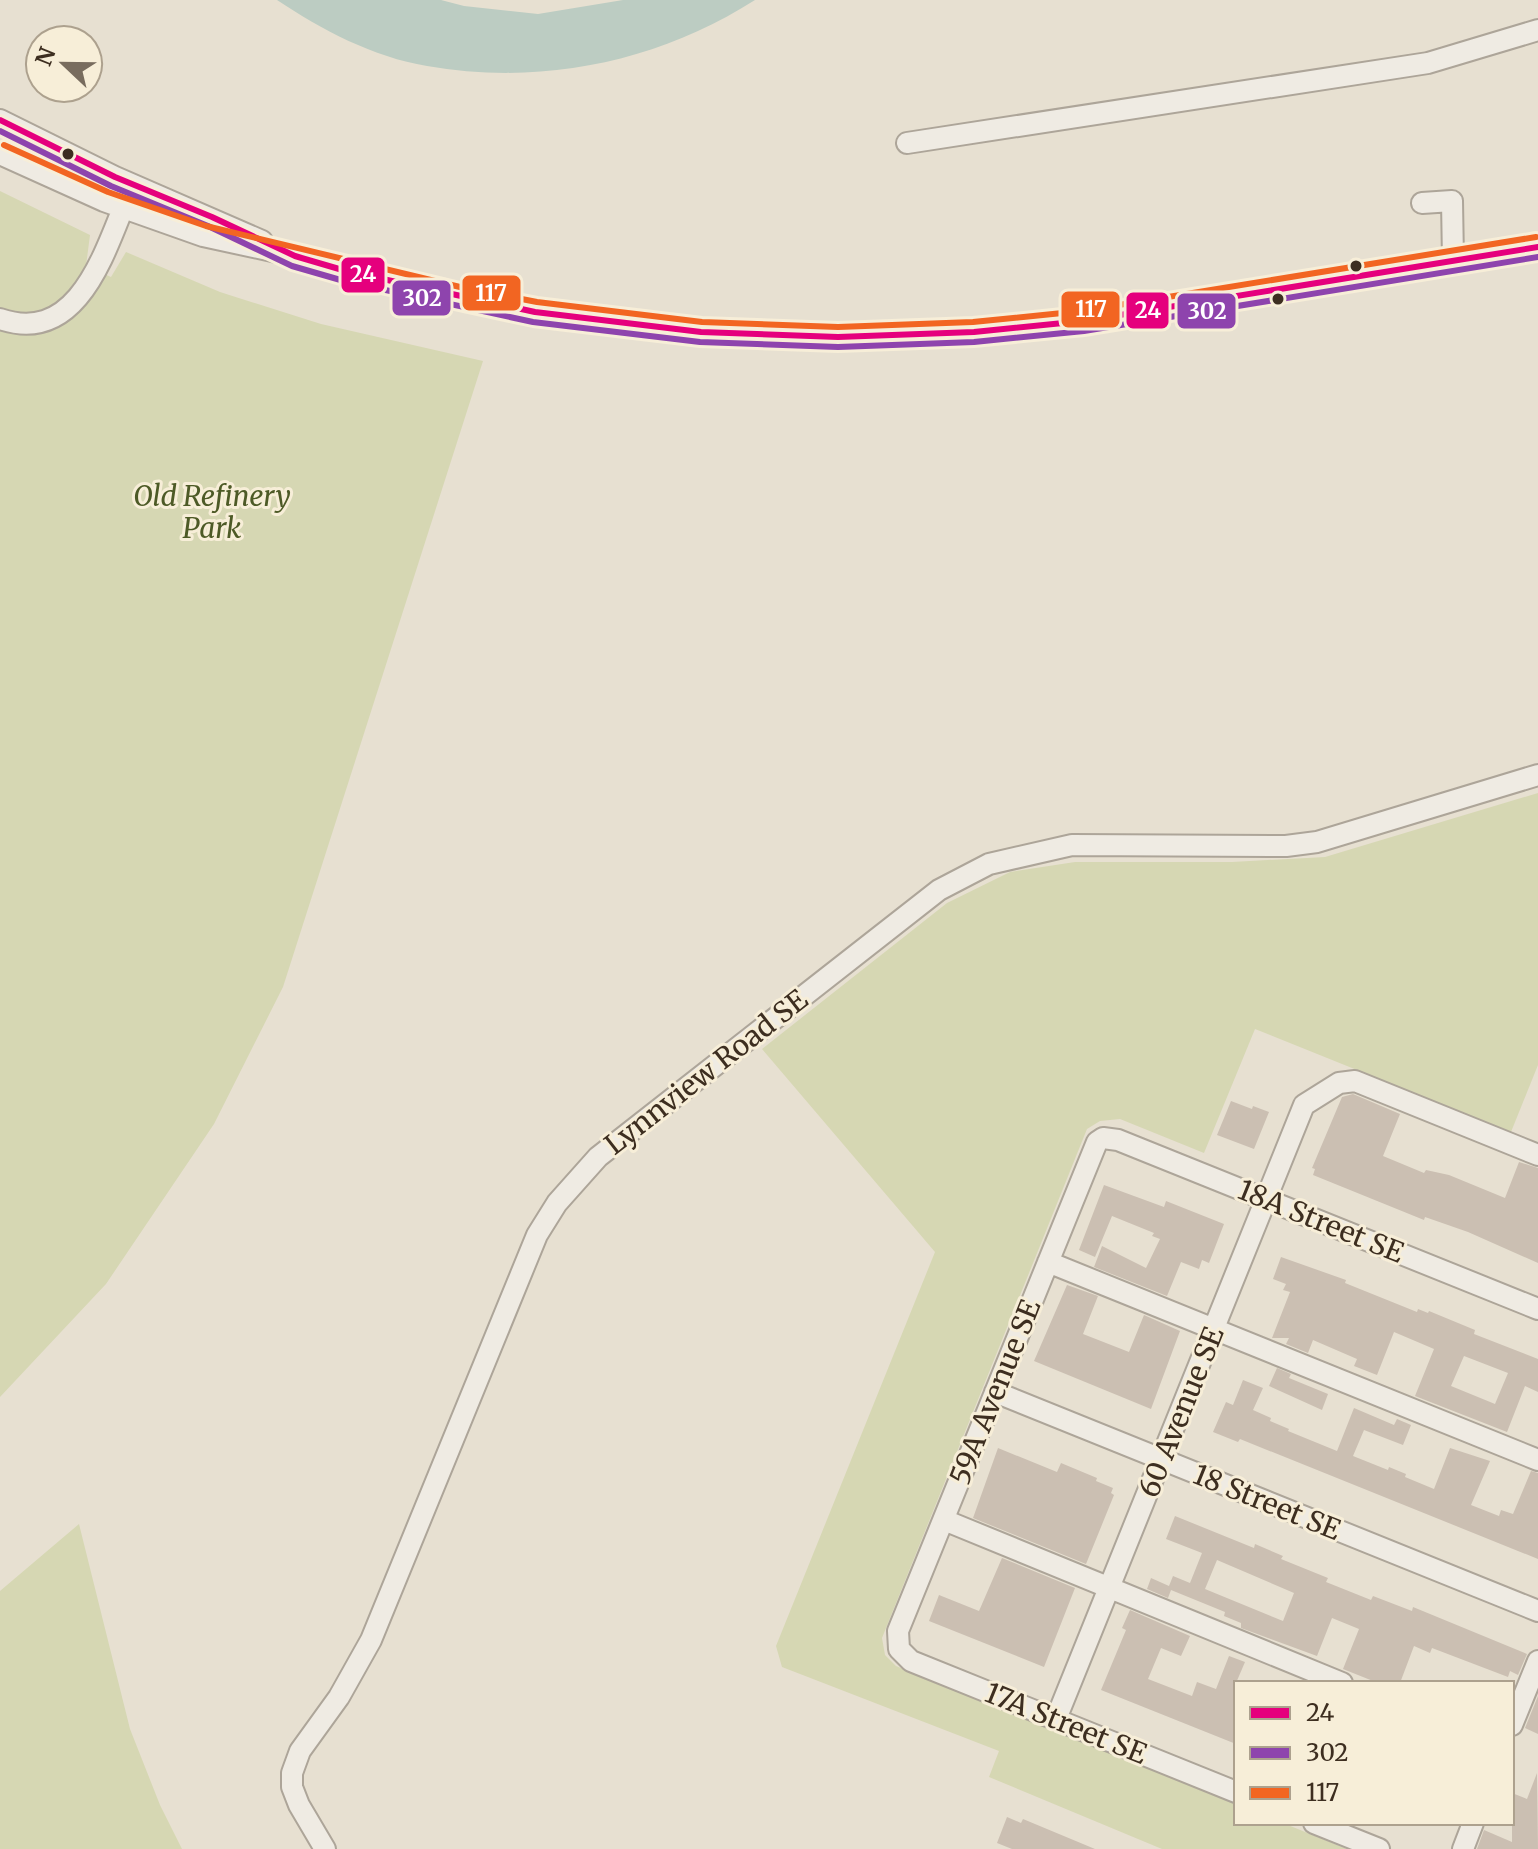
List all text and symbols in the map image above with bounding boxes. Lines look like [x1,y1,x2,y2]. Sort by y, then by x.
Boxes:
north arrow [24,24,104,104]
text: N [29,43,62,70]
unlabelled marker [60,146,76,162]
line badge: 24 [340,256,386,294]
unlabelled marker [1348,258,1364,274]
text: 24 [350,260,376,288]
line badge: 117 [461,274,522,312]
line badge: 302 [391,279,452,317]
text: 117 [475,279,507,307]
text: 302 [402,284,442,312]
line badge: 117 [1060,290,1121,329]
line badge: 24 [1125,291,1170,330]
unlabelled marker [1270,291,1286,307]
line badge: 302 [1176,292,1237,330]
text: 117 [1075,295,1107,323]
text: 24 [1135,296,1161,324]
text: 302 [1187,297,1227,325]
park label: Old Refinery Park [133,478,291,546]
street label: Lynnview Road SE [597,981,815,1162]
street label: 18A Street SE [1233,1171,1409,1271]
street label: 59A Avenue SE [942,1294,1049,1490]
street label: 60 Avenue SE [1131,1321,1232,1502]
street label: 18 Street SE [1188,1456,1346,1548]
street label: 17A Street SE [980,1674,1152,1772]
legend [1234,1681,1514,1825]
text: 24 [1306,1697,1335,1728]
text: 302 [1306,1737,1348,1768]
text: 117 [1306,1777,1339,1808]

